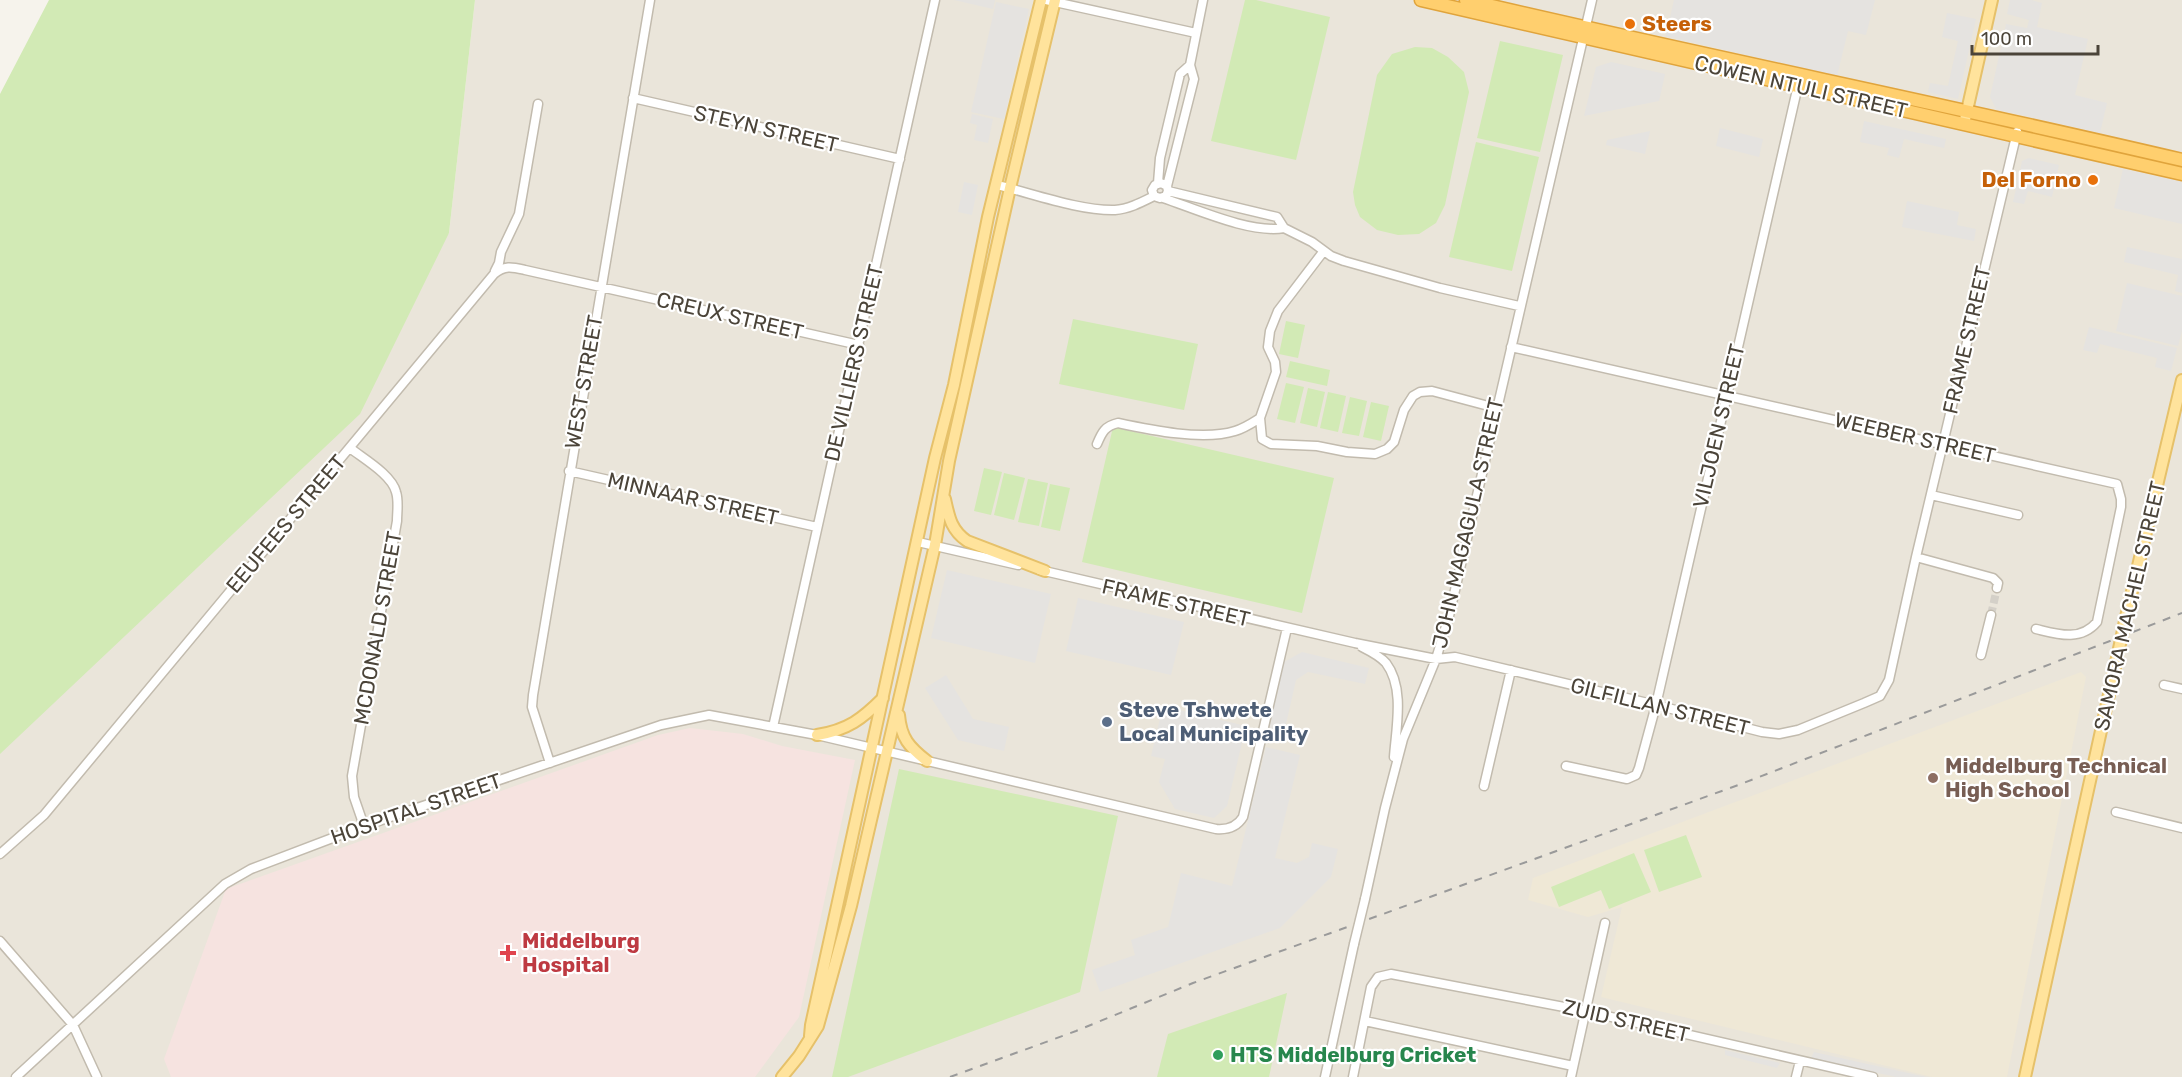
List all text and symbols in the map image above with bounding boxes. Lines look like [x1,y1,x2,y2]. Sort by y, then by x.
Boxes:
place label: Steers [1642,11,1712,36]
marker: Steers [1623,17,1637,31]
scale bar [1972,18,2098,56]
text: 100 m [1981,28,2032,50]
street label: COWEN NTULI STREET [1692,50,1910,123]
street label: STEYN STREET [691,100,841,157]
place label: Del Forno [1982,167,2081,192]
marker: Del Forno [2086,173,2100,187]
street label: DE VILLIERS STREET [819,262,888,464]
street label: FRAME STREET [1937,263,1996,416]
street label: CREUX STREET [654,286,806,345]
street label: WEST STREET [559,313,608,451]
street label: VILJOEN STREET [1687,341,1750,510]
street label: JOHN MAGAGULA STREET [1426,395,1509,651]
street label: WEEBER STREET [1832,407,1998,468]
street label: EEUFEES STREET [221,450,351,598]
street label: MINNAAR STREET [605,467,781,530]
street label: SAMORA MACHEL STREET [2089,479,2170,733]
street label: MCDONALD STREET [348,529,407,727]
street label: FRAME STREET [1100,573,1253,632]
street label: GILFILLAN STREET [1568,672,1752,741]
place label: Steve Tshwete Local Municipality [1119,697,1309,746]
marker: Steve Tshwete Local Municipality [1100,715,1114,729]
place label: Middelburg Technical High School [1945,753,2167,802]
street label: HOSPITAL STREET [327,768,505,849]
marker: Middelburg Technical High School [1926,771,1940,785]
place label: Middelburg Hospital [522,928,640,977]
marker: Middelburg Hospital [499,944,517,962]
street label: ZUID STREET [1560,994,1692,1047]
place label: HTS Middelburg Cricket [1230,1042,1476,1067]
marker: HTS Middelburg Cricket [1211,1048,1225,1062]

